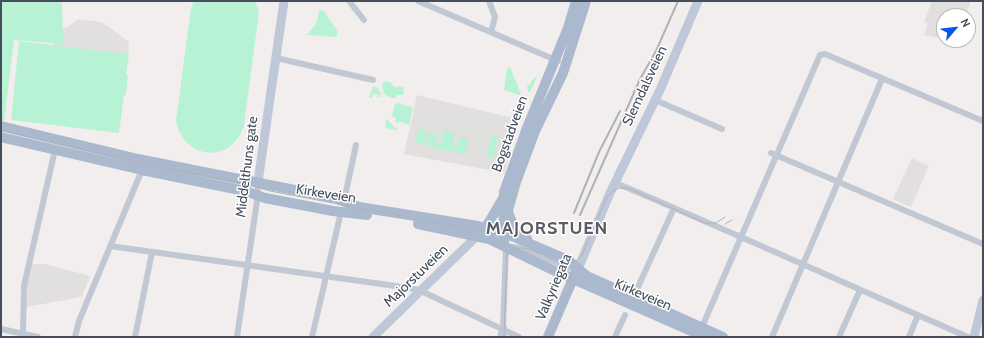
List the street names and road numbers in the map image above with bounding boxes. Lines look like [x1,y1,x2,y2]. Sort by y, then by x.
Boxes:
street label: Slemdalsveien [619,43,671,129]
street label: Bogstadveien [488,94,532,174]
street label: Middelthuns gate [232,115,262,219]
street label: Kirkeveien [295,181,357,207]
street label: Majorstuveien [380,241,452,311]
street label: Valkyriegata [532,251,576,323]
street label: Kirkeveien [612,275,674,315]

